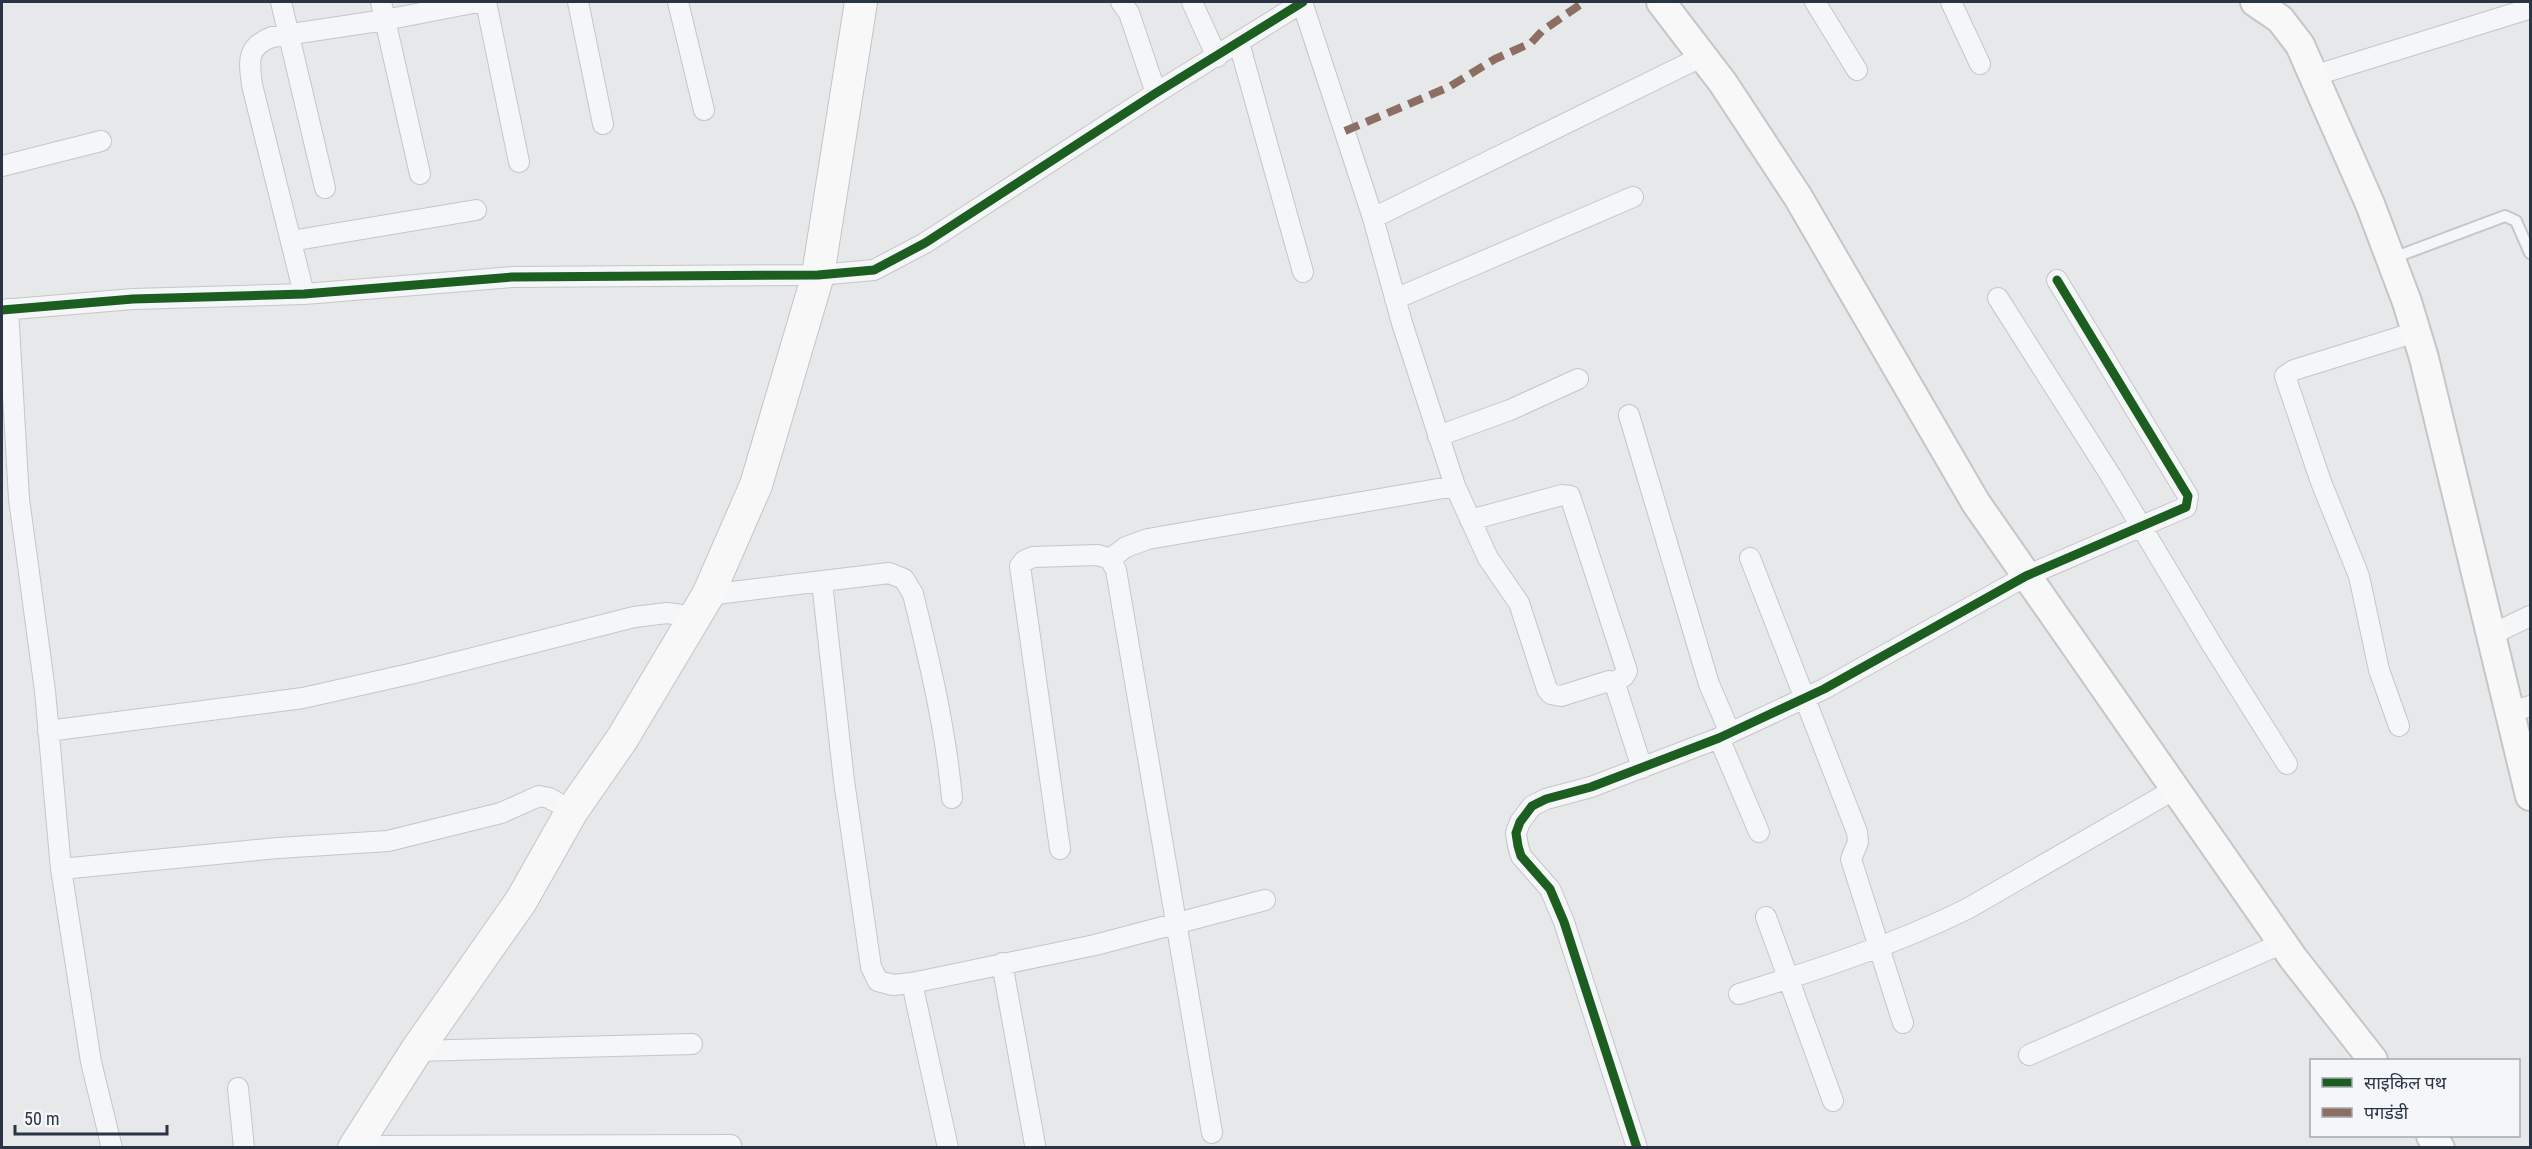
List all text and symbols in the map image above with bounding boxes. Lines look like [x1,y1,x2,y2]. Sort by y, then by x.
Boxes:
legend [2310,1059,2520,1137]
text: साइकिल पथ [2364,1072,2447,1093]
scale bar [15,1098,166,1136]
text: पगडंडी [2364,1102,2409,1123]
text: 50 m [24,1108,59,1129]

